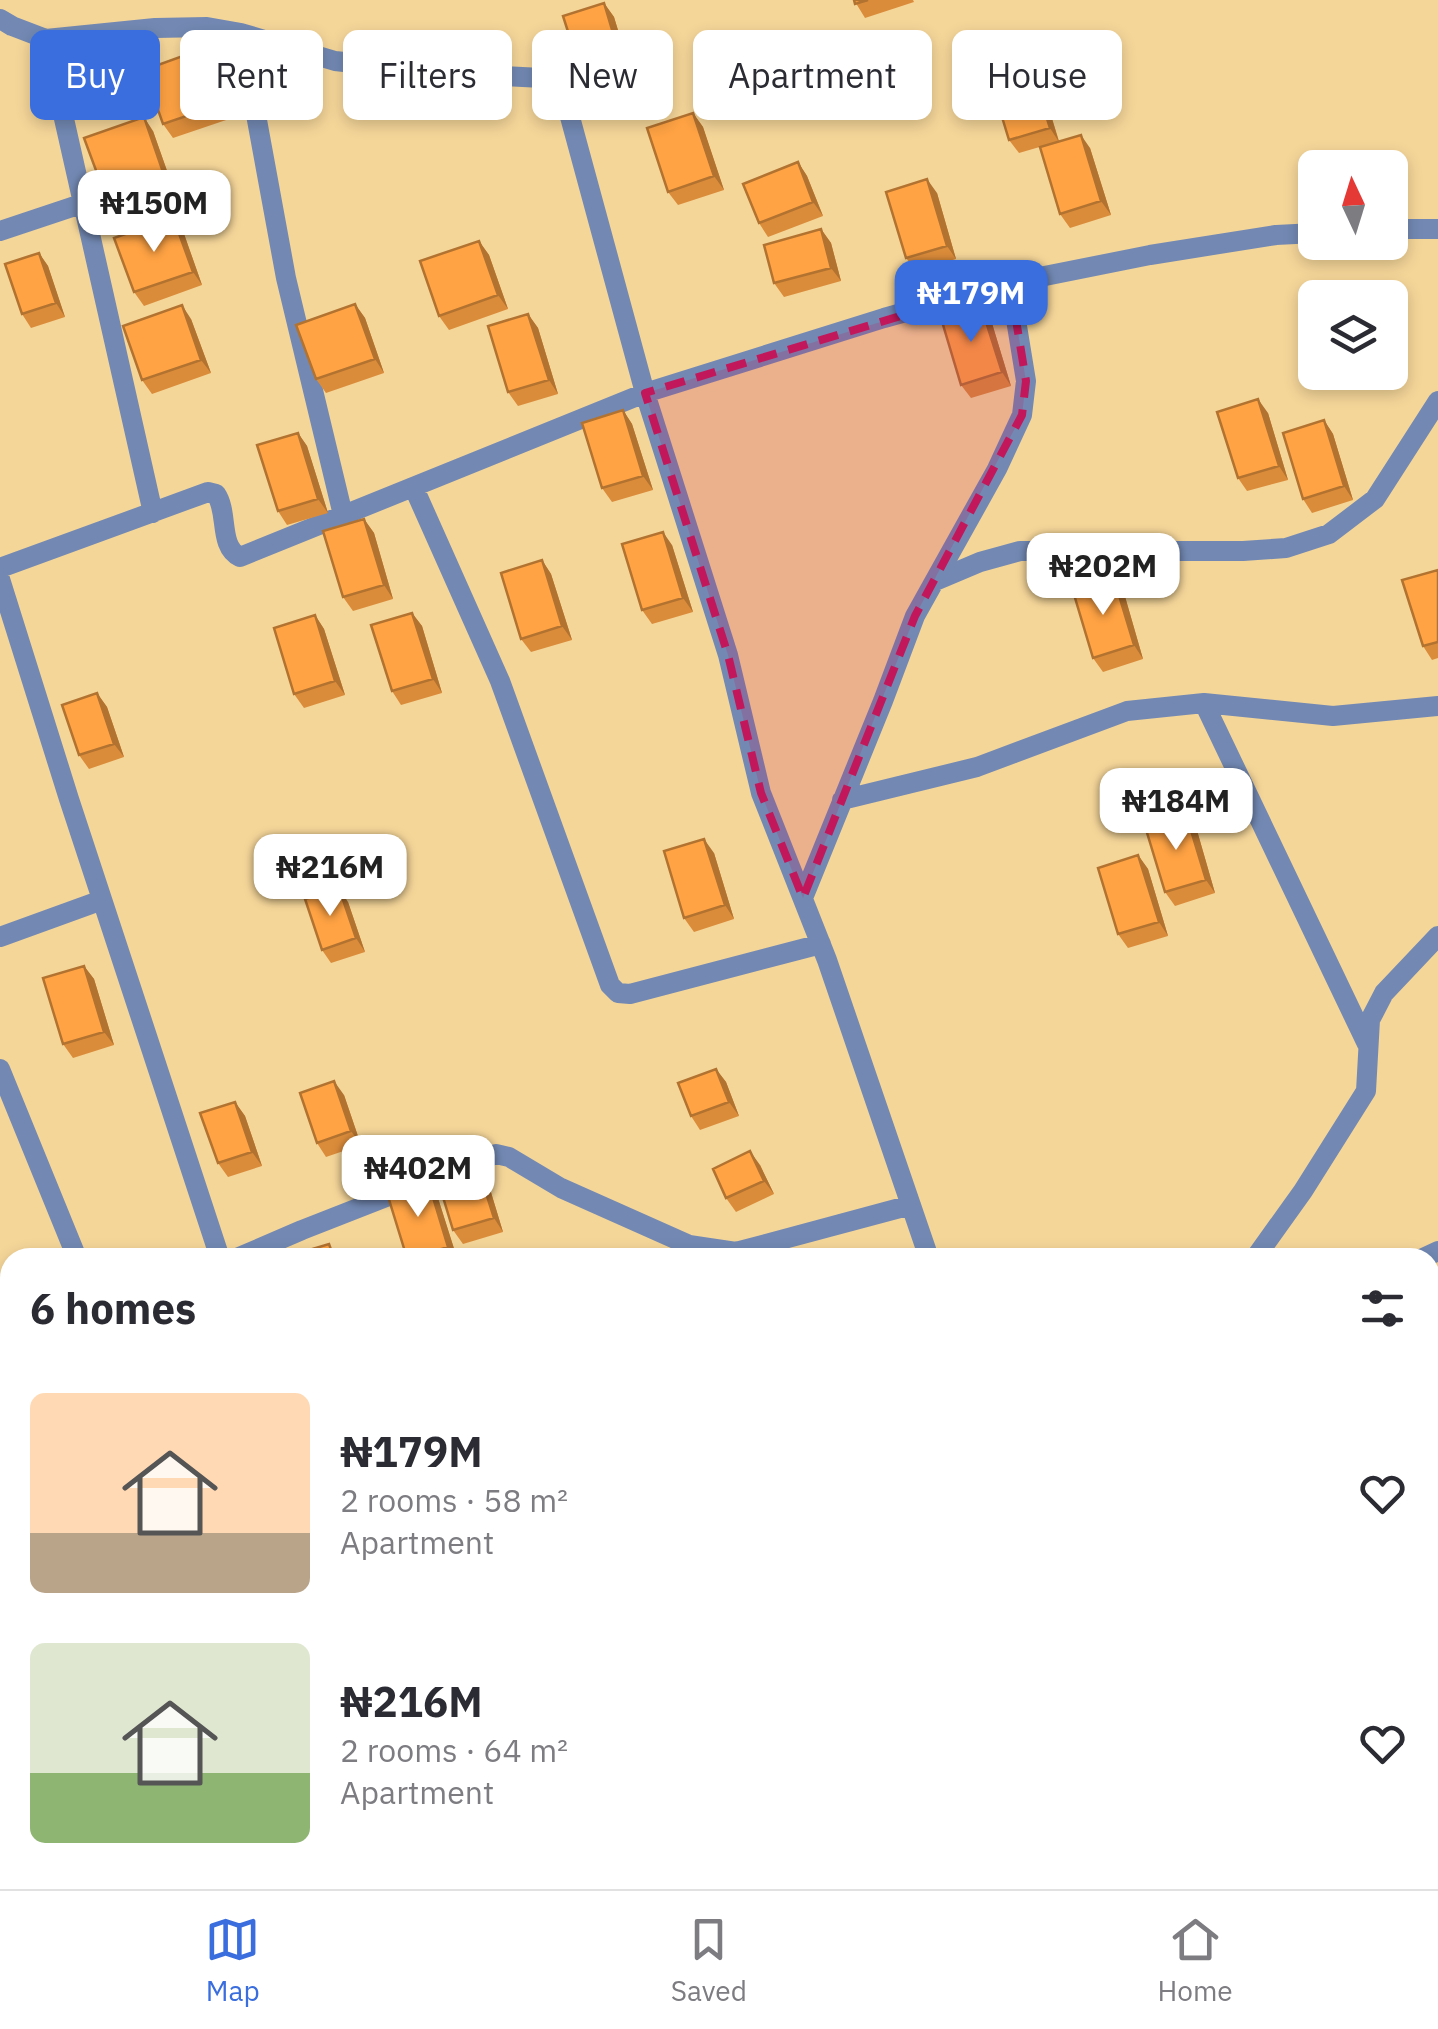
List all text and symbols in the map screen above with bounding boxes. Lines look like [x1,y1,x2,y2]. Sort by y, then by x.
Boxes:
chip: Buy [30,30,160,120]
chip: Rent [180,30,323,120]
chip: Filters [343,30,512,120]
chip: New [532,30,673,120]
chip: Apartment [693,30,932,120]
chip: House [952,30,1122,120]
north arrow [1298,150,1408,260]
map controls [1298,150,1408,390]
pin: ₦150M [84,170,224,255]
text: ₦150M [100,181,208,223]
pin: ₦179M [901,260,1041,345]
text: ₦179M [917,271,1025,313]
button: layers [1298,280,1408,390]
pin: ₦202M [1033,533,1173,618]
text: ₦202M [1049,544,1157,586]
pin: ₦184M [1106,768,1246,853]
text: ₦184M [1122,779,1230,821]
pin: ₦216M [260,834,400,919]
text: ₦216M [276,845,384,887]
pin: ₦402M [348,1135,488,1220]
text: ₦402M [364,1146,472,1188]
text: 6 homes [30,1281,196,1336]
icon: filters [1355,1281,1410,1336]
text: ₦179M [340,1424,483,1479]
icon: home [110,1433,230,1553]
icon: heart [1355,1466,1410,1521]
text: 2 rooms · 58 m² [340,1479,568,1521]
text: Apartment [340,1521,494,1563]
text: ₦216M [340,1674,483,1729]
icon: home [110,1683,230,1803]
icon: heart [1355,1716,1410,1771]
text: 2 rooms · 64 m² [340,1729,568,1771]
text: Apartment [340,1771,494,1813]
tab: Map [205,1912,260,2009]
tab: Saved [671,1912,747,2009]
tab: Home [1157,1912,1233,2009]

